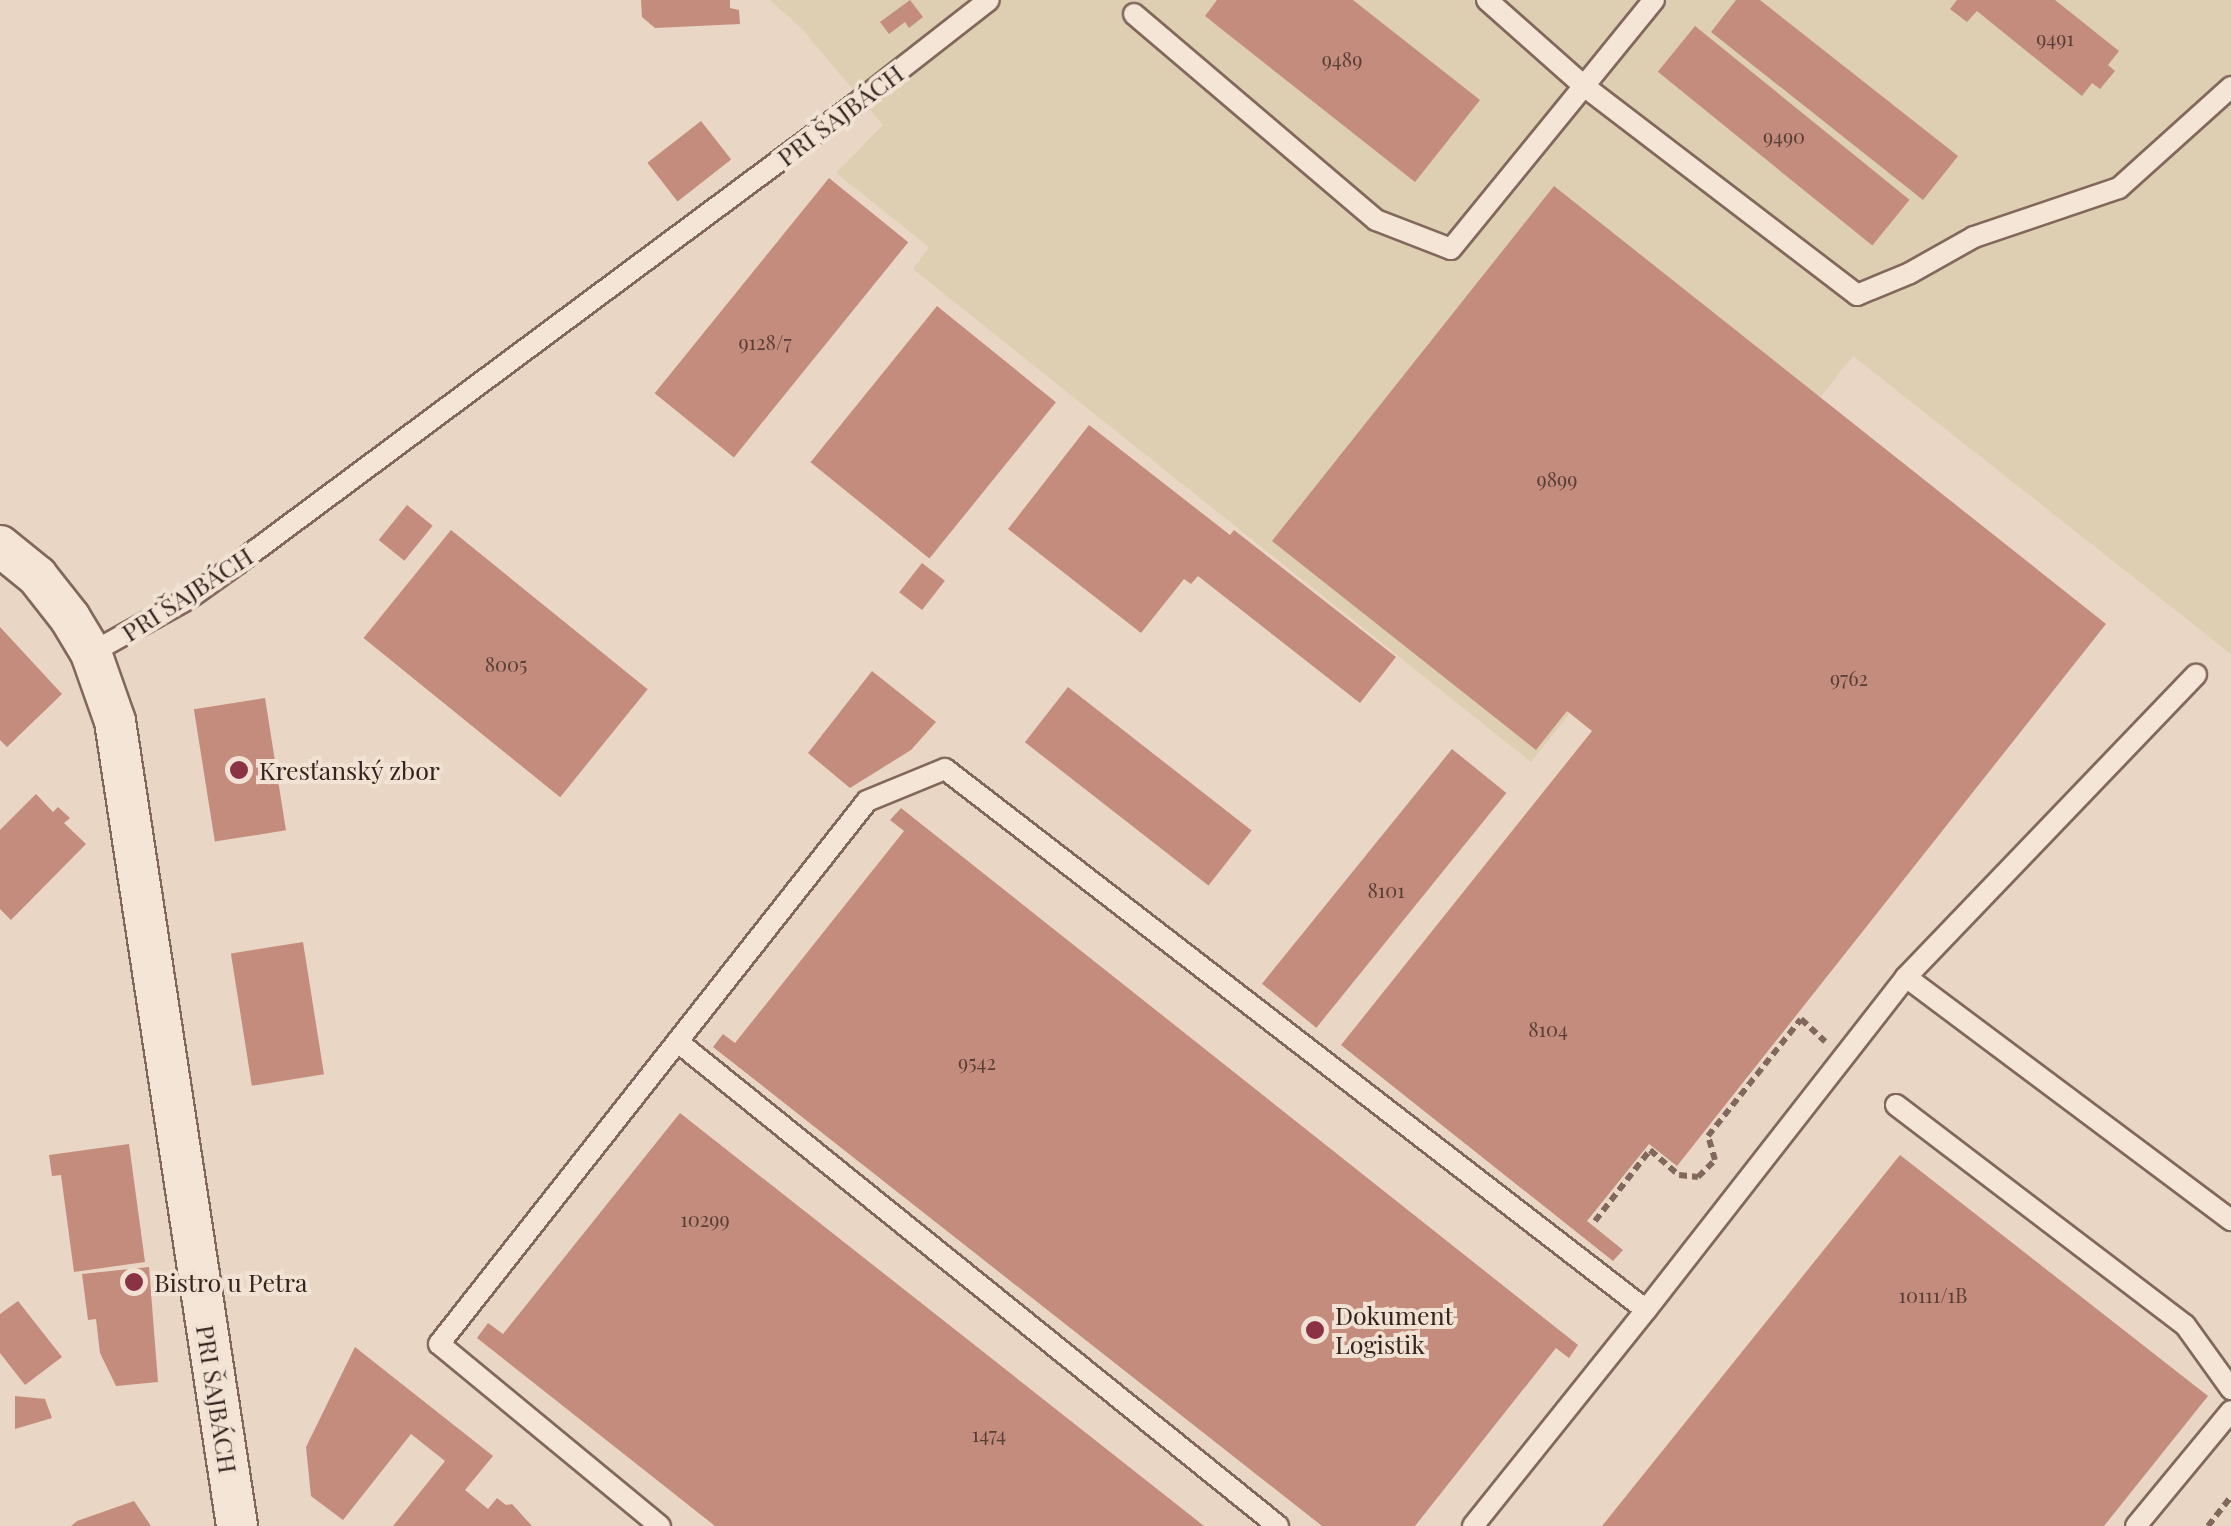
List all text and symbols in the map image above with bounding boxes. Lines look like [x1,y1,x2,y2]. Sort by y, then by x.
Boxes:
house number: 9491 [2036,25,2074,49]
house number: 9489 [1322,46,1362,70]
street label: PRI ŠAJBÁCH [771,58,909,172]
house number: 9490 [1763,123,1805,147]
house number: 9128/7 [738,329,792,353]
house number: 9899 [1537,466,1577,490]
street label: PRI ŠAJBÁCH [116,541,258,647]
house number: 8005 [485,651,527,675]
house number: 9762 [1830,665,1868,689]
place label: Kresťanský zbor [259,755,441,785]
marker: Kresťanský zbor [228,759,250,781]
house number: 8101 [1367,877,1405,901]
house number: 8104 [1528,1016,1568,1040]
house number: 9542 [958,1049,996,1073]
house number: 10299 [680,1206,730,1230]
place label: Bistro u Petra [154,1267,308,1297]
marker: Bistro u Petra [123,1271,145,1293]
house number: 10111/1B [1899,1282,1967,1306]
place label: Dokument Logistik [1335,1301,1453,1360]
marker: Dokument Logistik [1304,1319,1326,1341]
street label: PRI ŠAJBÁCH [190,1323,244,1475]
house number: 1474 [972,1421,1006,1445]

